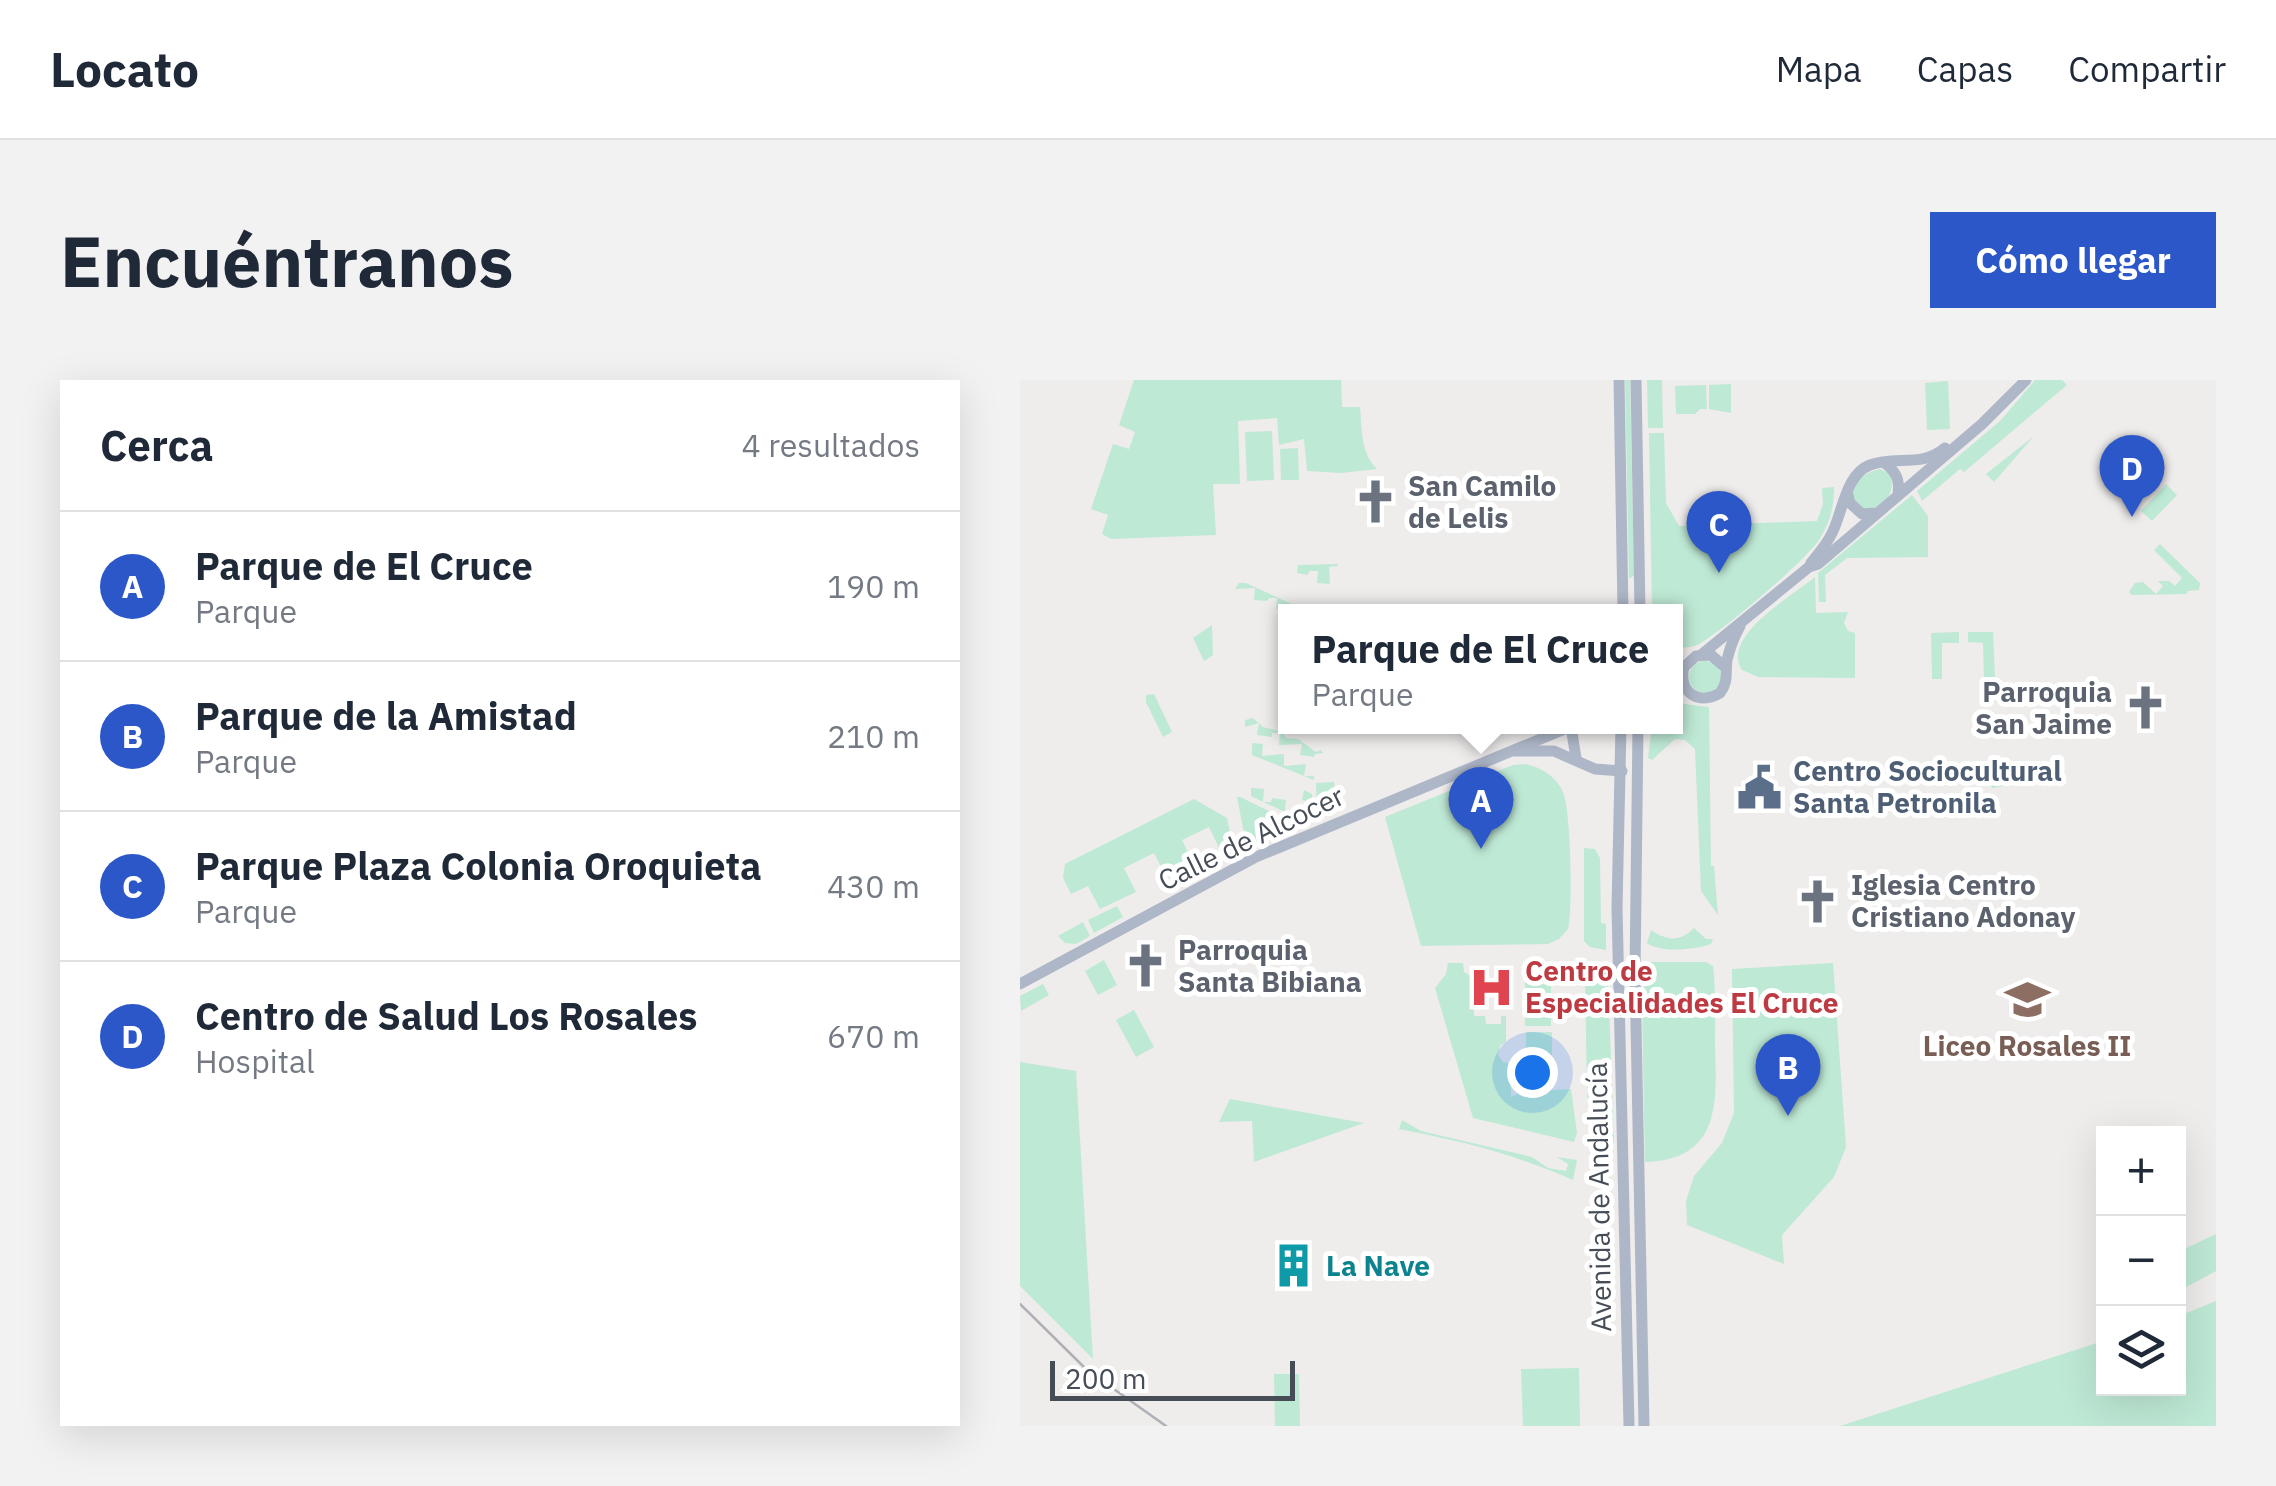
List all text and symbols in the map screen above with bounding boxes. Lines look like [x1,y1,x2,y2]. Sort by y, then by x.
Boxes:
text: Locato [50,38,199,100]
text: Mapa [1776,46,1862,92]
text: Capas [1917,46,2013,92]
text: Compartir [2068,46,2226,92]
button: Cómo llegar [1930,212,2216,308]
text: Encuéntranos [60,215,514,306]
text: Cerca [100,418,213,473]
text: 4 resultados [741,424,920,466]
pin: D [2100,434,2164,517]
place label: San Camilo de Lelis [1408,467,1556,536]
church icon: San Camilo de Lelis [1351,478,1399,526]
pin: C [1686,490,1752,573]
text: Parque de El Cruce [195,541,533,590]
text: A [122,565,143,607]
text: 190 m [827,565,920,607]
text: Parque [195,590,297,632]
popup [1278,604,1683,734]
text: Parque de El Cruce [1312,624,1649,673]
text: Parque [1312,673,1414,715]
place label: Parroquia San Jaime [1975,673,2112,742]
church icon: Parroquia San Jaime [2121,684,2169,732]
text: Parque de la Amistad [195,691,577,740]
text: B [122,715,143,757]
text: 210 m [827,715,920,757]
text: Parque [195,740,297,782]
place label: Centro Sociocultural Santa Petronila [1793,752,2062,821]
public building icon: Centro Sociocultural Santa Petronila [1736,763,1784,811]
pin: A [1448,766,1514,849]
street label: Calle de Alcocer [1152,777,1350,899]
text: Parque Plaza Colonia Oroquieta [195,841,762,890]
text: C [122,865,143,907]
text: 430 m [827,865,920,907]
place label: Iglesia Centro Cristiano Adonay [1851,866,2076,935]
church icon: Iglesia Centro Cristiano Adonay [1794,877,1842,925]
text: Parque [195,890,297,932]
place label: Parroquia Santa Bibiana [1178,931,1362,1000]
church icon: Parroquia Santa Bibiana [1121,942,1169,990]
place label: Centro de Especialidades El Cruce [1525,952,1839,1021]
hospital icon: Centro de Especialidades El Cruce [1468,963,1516,1011]
school or university icon: Liceo Rosales II [2003,976,2051,1024]
text: Centro de Salud Los Rosales [195,991,697,1040]
text: D [121,1015,144,1057]
text: 670 m [827,1015,920,1057]
place label: Liceo Rosales II [1923,1027,2131,1064]
pin: B [1756,1034,1820,1116]
text: Hospital [195,1040,315,1082]
your location [1507,1047,1558,1098]
street label: Avenida de Andalucía [1578,1062,1619,1332]
map controls [2096,1126,2186,1396]
button: + [2096,1126,2186,1216]
button: − [2096,1216,2186,1306]
building icon: La Nave [1269,1242,1317,1290]
place label: La Nave [1326,1247,1430,1284]
button: layers [2096,1306,2186,1396]
scale bar [1050,1356,1295,1400]
text: 200 m [1065,1360,1146,1397]

